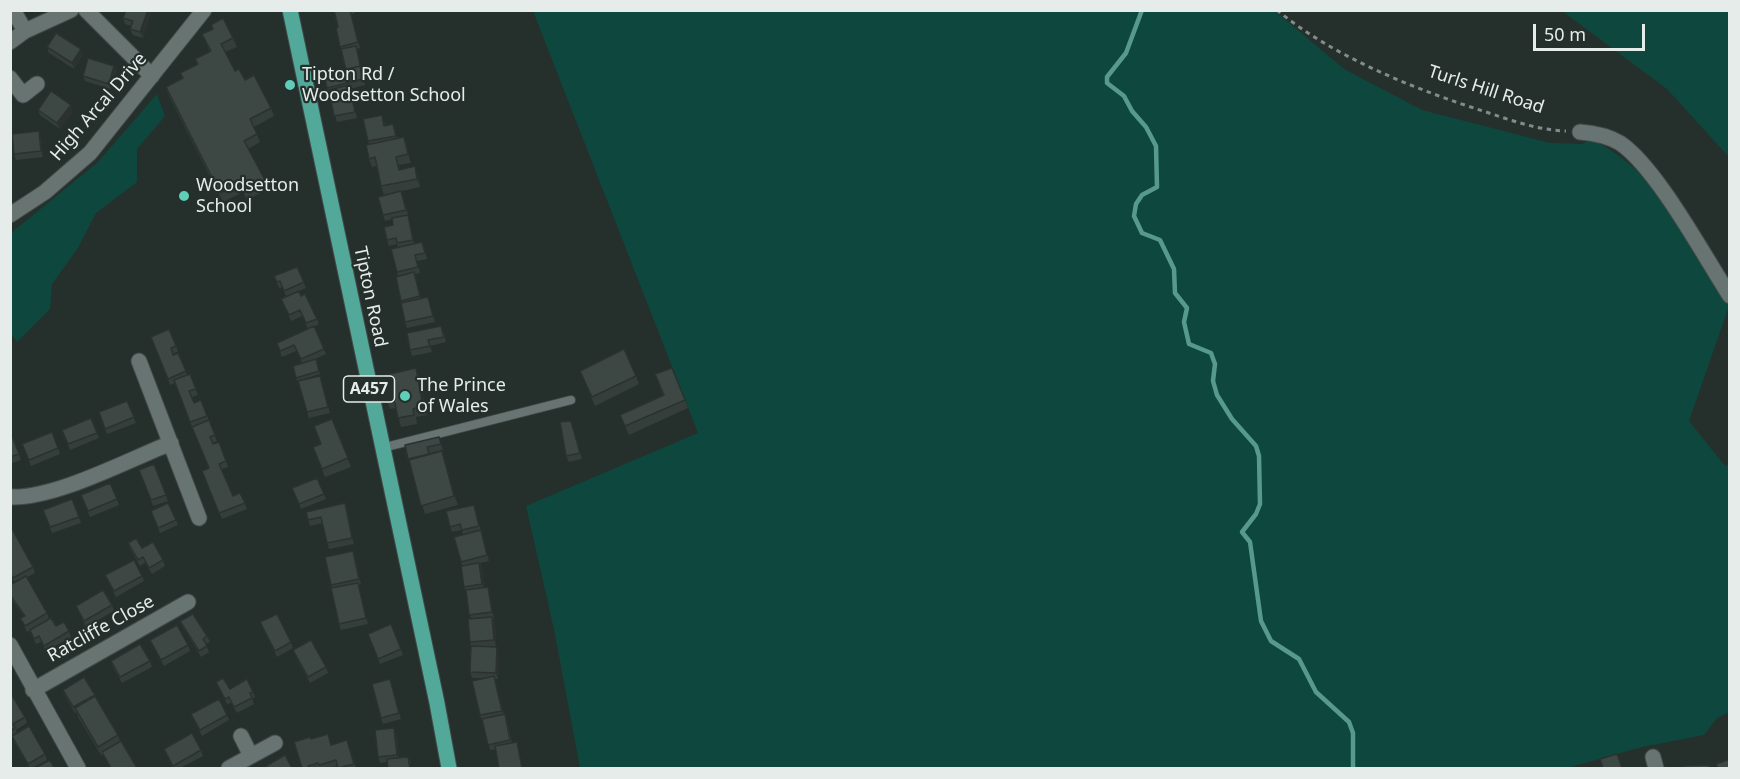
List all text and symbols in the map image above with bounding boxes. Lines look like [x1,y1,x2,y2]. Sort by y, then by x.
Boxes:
scale bar [1536,12,1648,50]
text: 50 m [1544,22,1586,46]
street label: High Arcal Drive [46,49,152,165]
street label: Turls Hill Road [1425,61,1547,119]
place label: Tipton Rd / Woodsetton School [302,64,466,106]
marker: Tipton Rd / Woodsetton School [283,78,297,92]
place label: Woodsetton School [196,175,299,218]
marker: Woodsetton School [177,189,191,203]
street label: Tipton Road [349,245,391,349]
place label: The Prince of Wales [417,375,506,418]
road number: A457 [344,376,394,402]
marker: The Prince of Wales [398,389,412,403]
street label: Ratcliffe Close [44,591,158,667]

